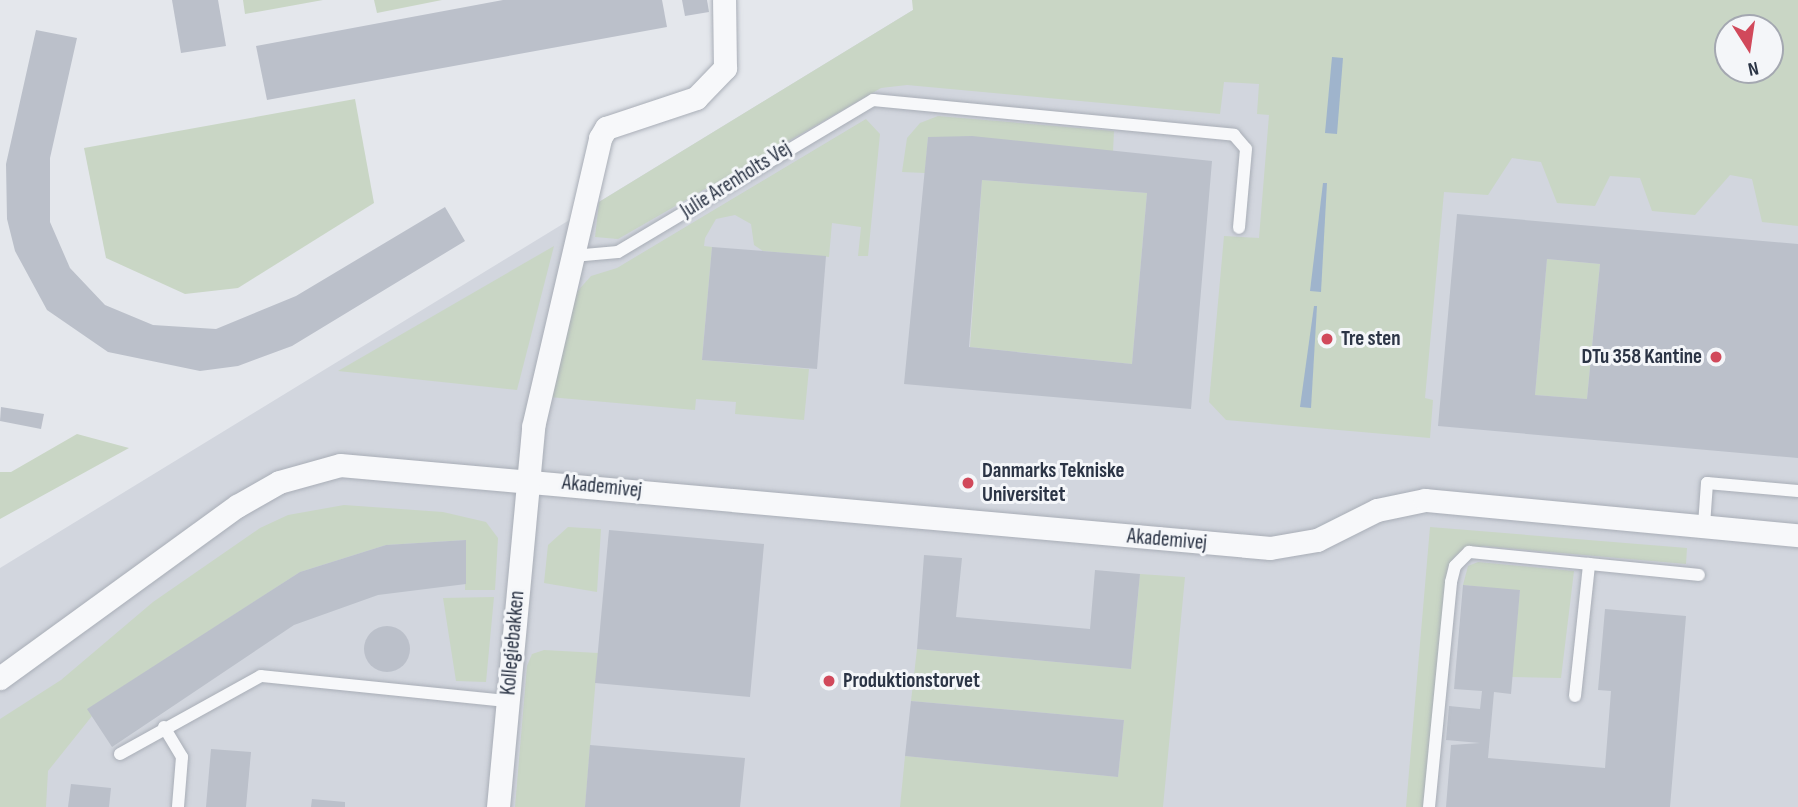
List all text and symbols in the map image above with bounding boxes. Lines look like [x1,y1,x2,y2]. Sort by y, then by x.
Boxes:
north arrow [1714,14,1784,84]
text: N [1746,56,1760,80]
street label: Julie Arenholts Vej [676,136,796,224]
place label: Tre sten [1341,326,1401,352]
marker: Tre sten [1319,331,1335,347]
place label: DTu 358 Kantine [1581,344,1702,370]
marker: DTu 358 Kantine [1708,349,1724,365]
place label: Danmarks Tekniske Universitet [982,458,1124,508]
street label: Akademivej [561,470,643,504]
marker: Danmarks Tekniske Universitet [960,475,976,491]
street label: Akademivej [1126,524,1208,556]
street label: Kollegiebakken [496,590,530,696]
place label: Produktionstorvet [843,668,980,694]
marker: Produktionstorvet [821,673,837,689]

